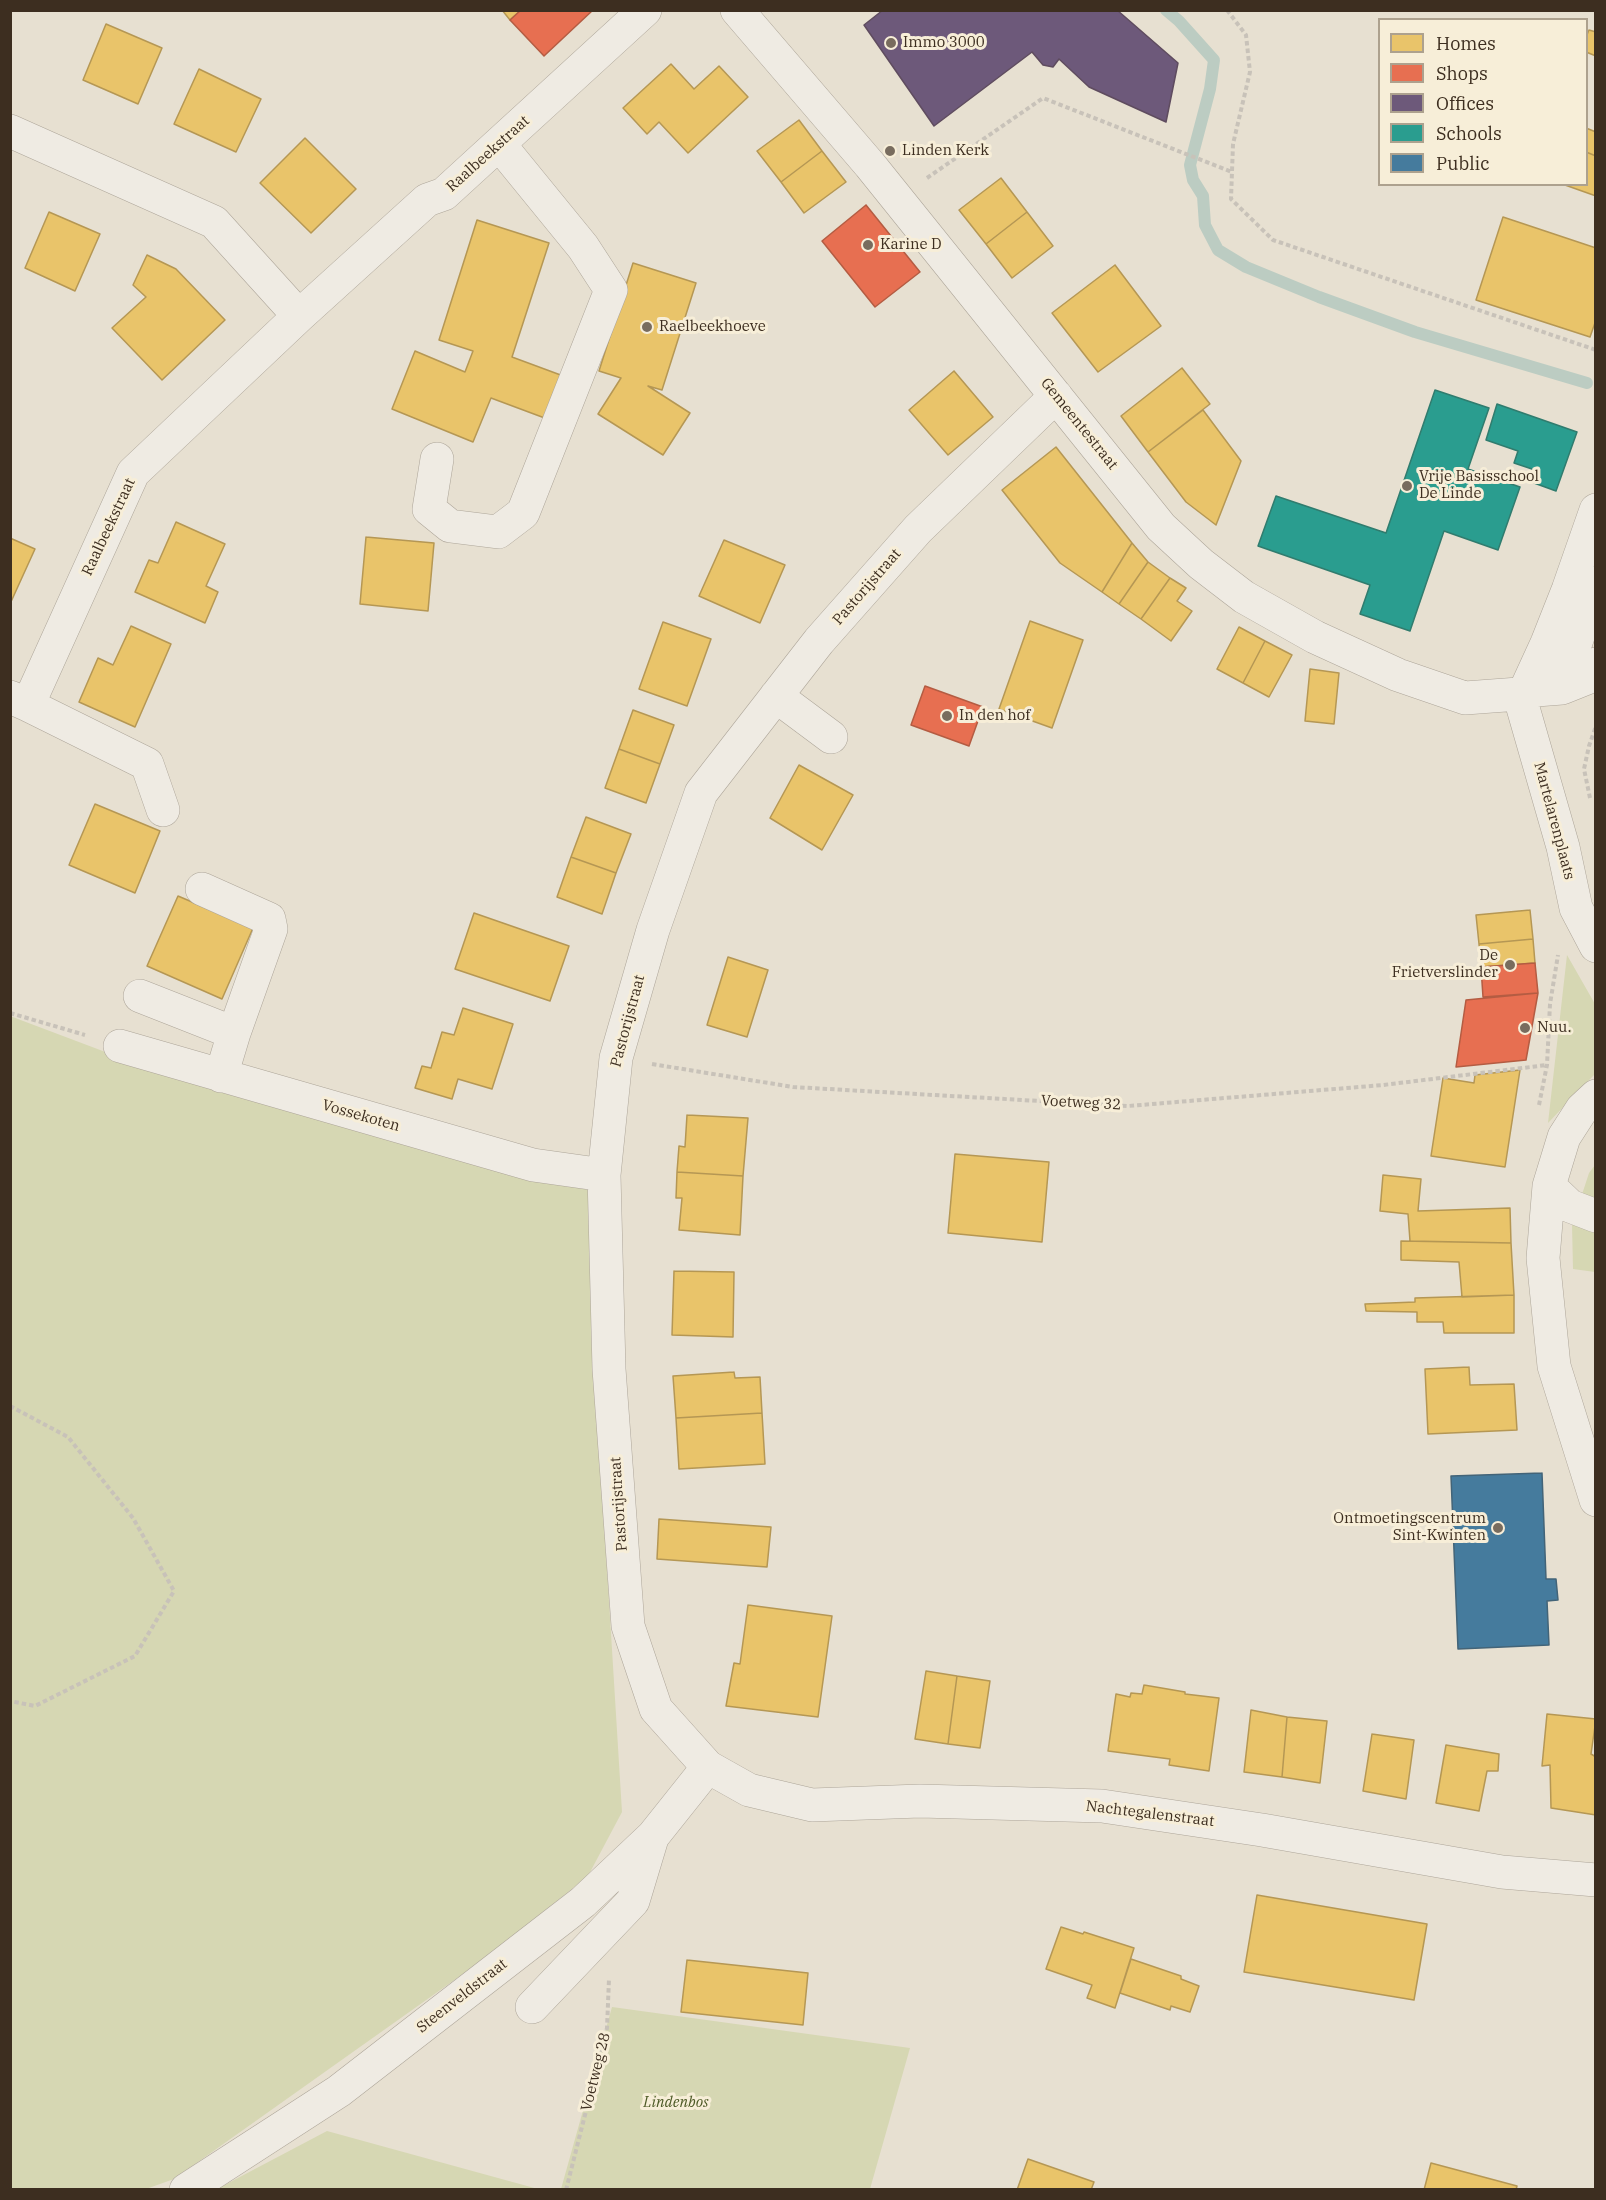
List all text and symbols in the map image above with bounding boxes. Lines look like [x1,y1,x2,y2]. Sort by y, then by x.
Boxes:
legend [1378,18,1588,186]
text: Homes [1436,32,1496,55]
place label: Immo 3000 [903,34,985,52]
marker: Immo 3000 [884,36,898,50]
text: Shops [1436,62,1488,85]
text: Offices [1436,92,1494,115]
street label: Raalbeekstraat [443,112,533,196]
text: Schools [1436,122,1502,145]
place label: Linden Kerk [902,142,989,160]
marker: Linden Kerk [883,144,897,158]
text: Public [1436,152,1490,175]
place label: Karine D [880,236,942,254]
marker: Karine D [861,238,875,252]
place label: Raelbeekhoeve [659,318,766,336]
marker: Raelbeekhoeve [640,320,654,334]
street label: Gemeentestraat [1037,374,1121,474]
place label: Vrije Basisschool De Linde [1419,468,1539,503]
street label: Raalbeekstraat [79,475,139,579]
marker: Vrije Basisschool De Linde [1400,479,1414,493]
street label: Pastorijstraat [829,545,905,629]
place label: In den hof [959,707,1030,725]
marker: In den hof [940,709,954,723]
street label: Martelarenplaats [1530,760,1578,882]
place label: De Frietverslinder [1392,947,1498,982]
marker: De Frietverslinder [1503,958,1517,972]
street label: Pastorijstraat [607,973,649,1069]
place label: Nuu. [1537,1019,1571,1037]
marker: Nuu. [1518,1021,1532,1035]
street label: Voetweg 32 [1040,1092,1122,1114]
street label: Vossekoten [320,1096,402,1136]
street label: Pastorijstraat [607,1456,631,1552]
place label: Ontmoetingscentrum Sint-Kwinten [1333,1510,1486,1545]
marker: Ontmoetingscentrum Sint-Kwinten [1491,1521,1505,1535]
street label: Nachtegalenstraat [1085,1797,1215,1831]
street label: Steenveldstraat [413,1955,511,2037]
street label: Voetweg 28 [578,2031,614,2113]
park label: Lindenbos [643,2094,709,2112]

